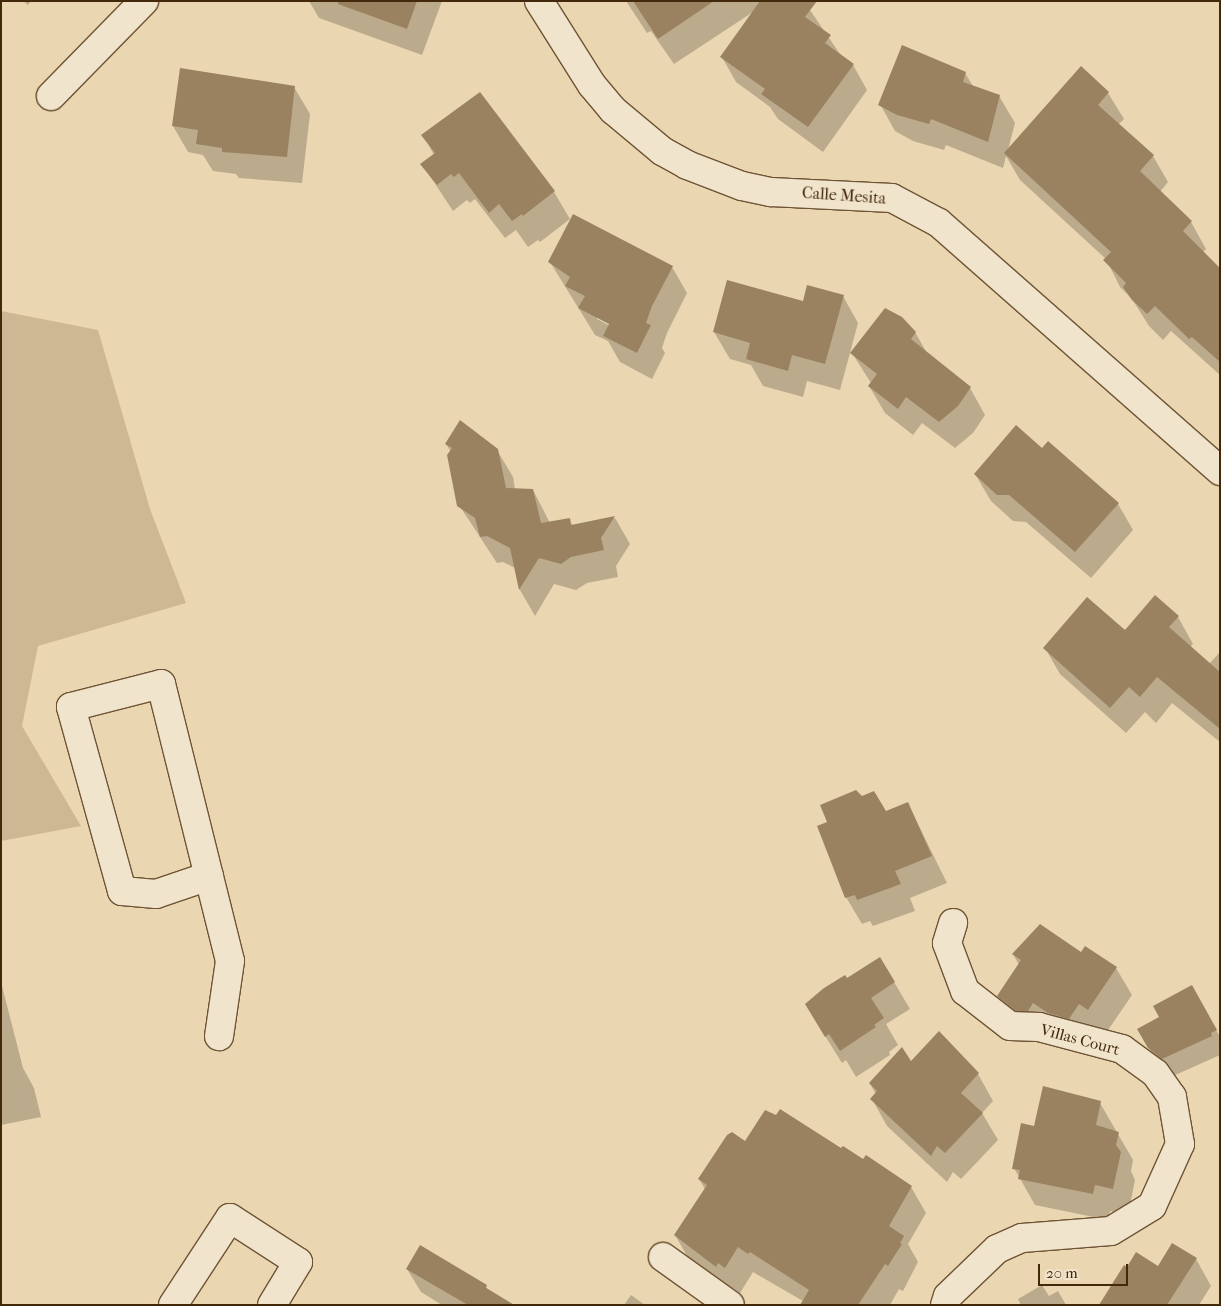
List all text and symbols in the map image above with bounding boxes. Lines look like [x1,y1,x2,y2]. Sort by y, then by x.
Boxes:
street label: Calle Mesita [801,183,887,209]
street label: Villas Court [1038,1020,1122,1060]
scale bar [1041,1254,1131,1286]
text: 20 m [1046,1264,1078,1282]

